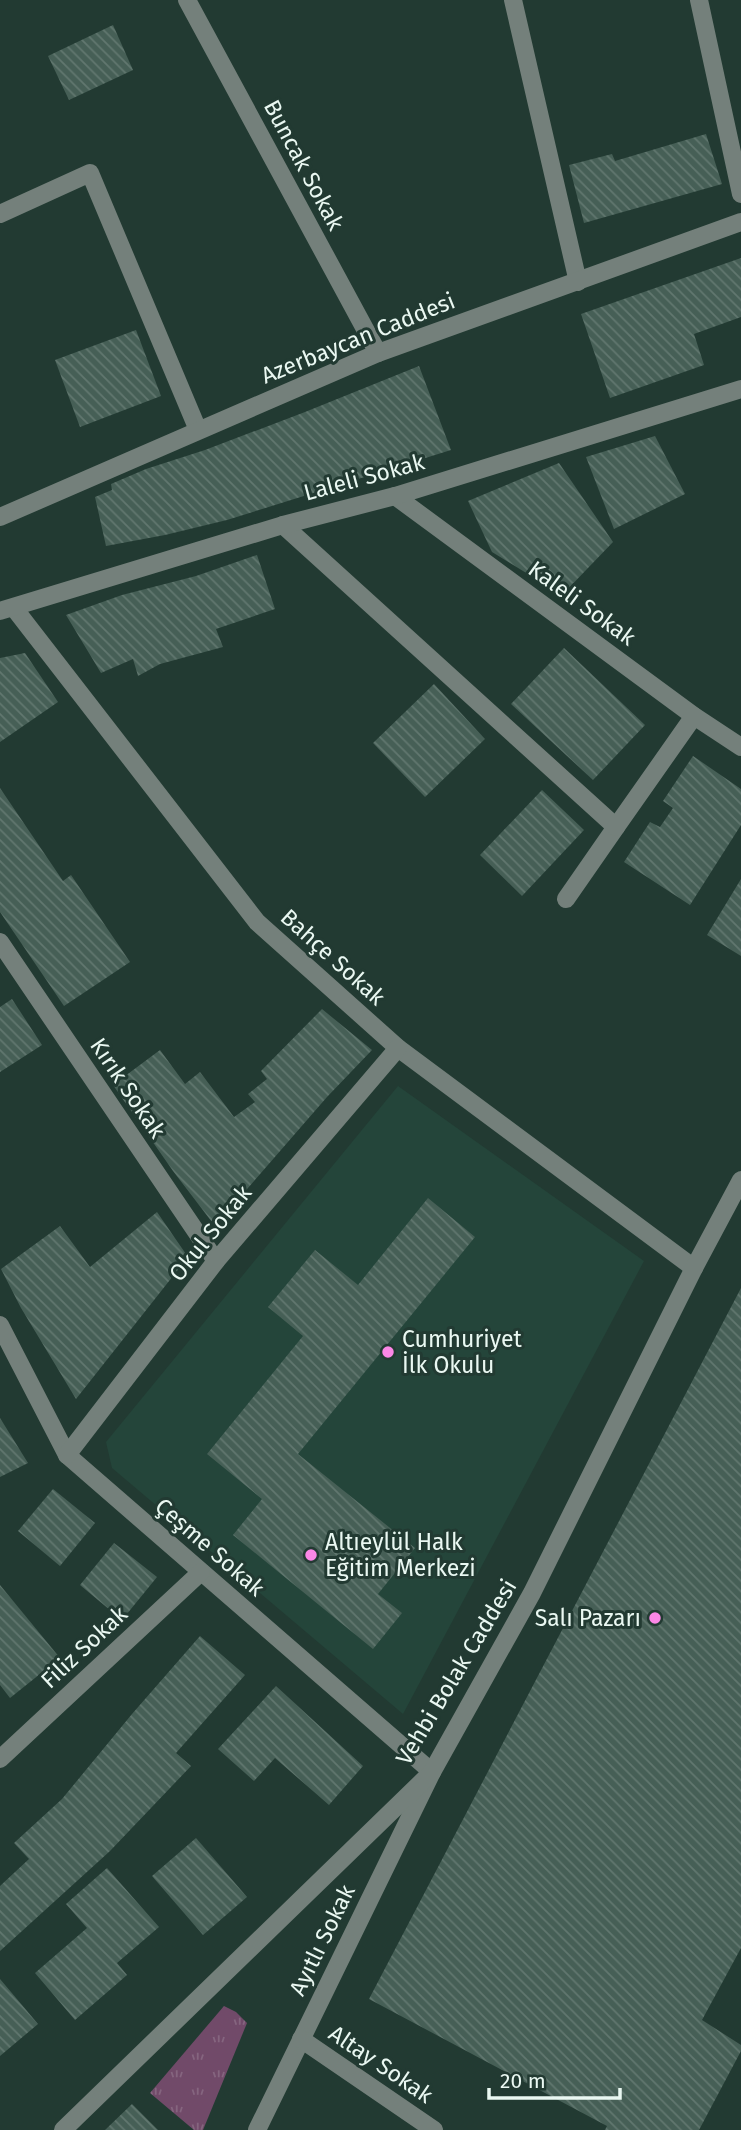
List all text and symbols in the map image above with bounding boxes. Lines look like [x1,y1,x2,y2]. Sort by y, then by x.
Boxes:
street label: Buncak Sokak [258,95,350,235]
street label: Azerbaycan Caddesi [257,286,459,390]
street label: Laleli Sokak [301,447,428,507]
street label: Kaleli Sokak [523,555,641,651]
street label: Bahçe Sokak [275,903,391,1011]
street label: Kırık Sokak [84,1033,172,1144]
street label: Okul Sokak [163,1179,257,1287]
place label: Cumhuriyet İlk Okulu [402,1325,523,1379]
marker: Cumhuriyet İlk Okulu [380,1344,396,1360]
street label: Çeşme Sokak [150,1492,271,1602]
place label: Altıeylül Halk Eğitim Merkezi [325,1528,476,1582]
marker: Altıeylül Halk Eğitim Merkezi [303,1547,319,1563]
street label: Vehbi Bolak Caddesi [390,1574,522,1770]
street label: Filiz Sokak [35,1600,133,1694]
place label: Salı Pazarı [535,1604,641,1632]
marker: Salı Pazarı [647,1610,663,1626]
street label: Ayıtlı Sokak [283,1880,361,2000]
street label: Altay Sokak [324,2019,438,2109]
scale bar [489,2056,620,2100]
text: 20 m [500,2068,546,2094]

